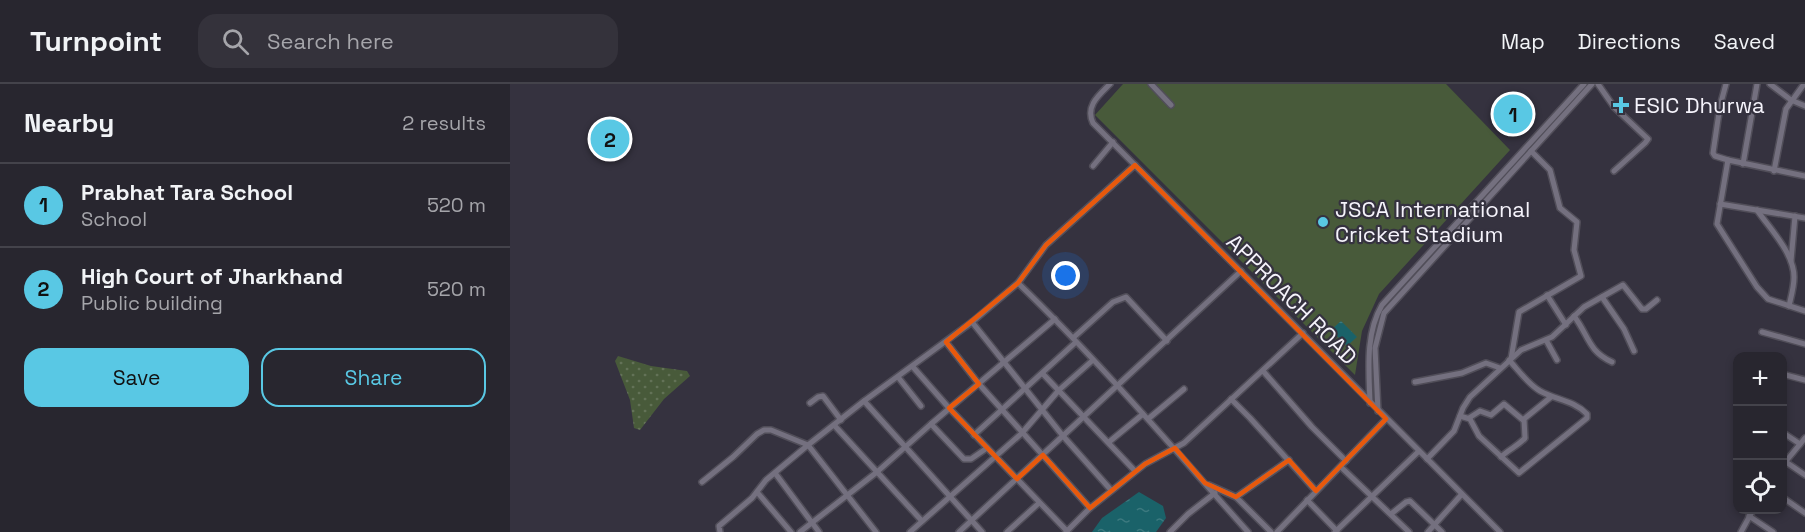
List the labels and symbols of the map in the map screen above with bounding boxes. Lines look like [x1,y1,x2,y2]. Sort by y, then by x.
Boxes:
place label: ESIC Dhurwa [1634,91,1765,119]
pin: 1 [1494,92,1532,136]
marker: ESIC Dhurwa [1612,96,1630,114]
pin: 2 [590,116,630,162]
place label: JSCA International Cricket Stadium [1335,195,1530,248]
marker: JSCA International Cricket Stadium [1316,215,1330,229]
street label: APPROACH ROAD [1221,228,1363,370]
your location [1051,261,1080,290]

